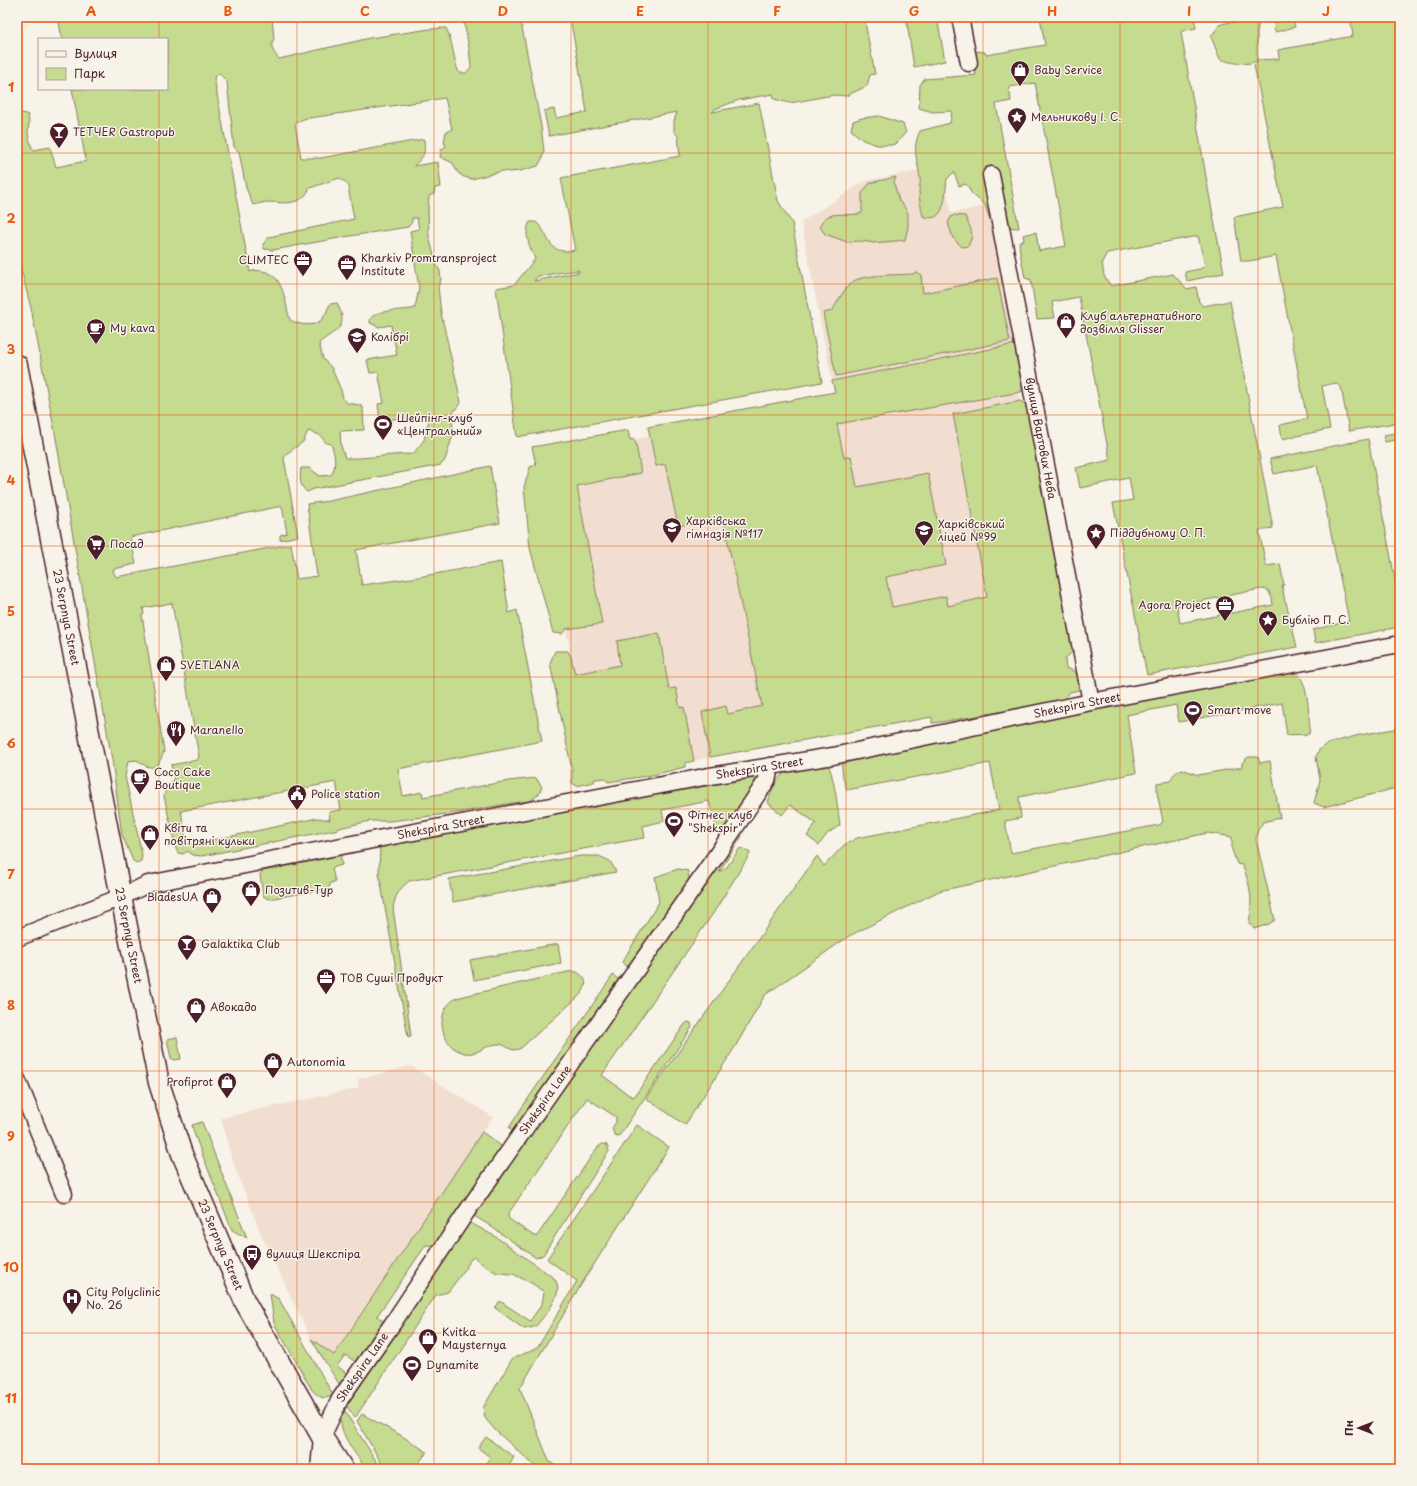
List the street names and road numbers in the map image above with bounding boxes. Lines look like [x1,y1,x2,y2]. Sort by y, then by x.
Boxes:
street label: вулиця Вартових Неба [1022,376,1061,501]
street label: 23 Serpnya Street [49,568,85,667]
street label: Shekspira Street [1032,688,1122,722]
street label: Shekspira Street [714,752,805,783]
street label: Shekspira Street [396,810,486,843]
street label: 23 Serpnya Street [111,885,147,985]
street label: Shekspira Lane [514,1061,575,1138]
street label: 23 Serpnya Street [194,1196,248,1293]
street label: Shekspira Lane [332,1329,392,1405]

